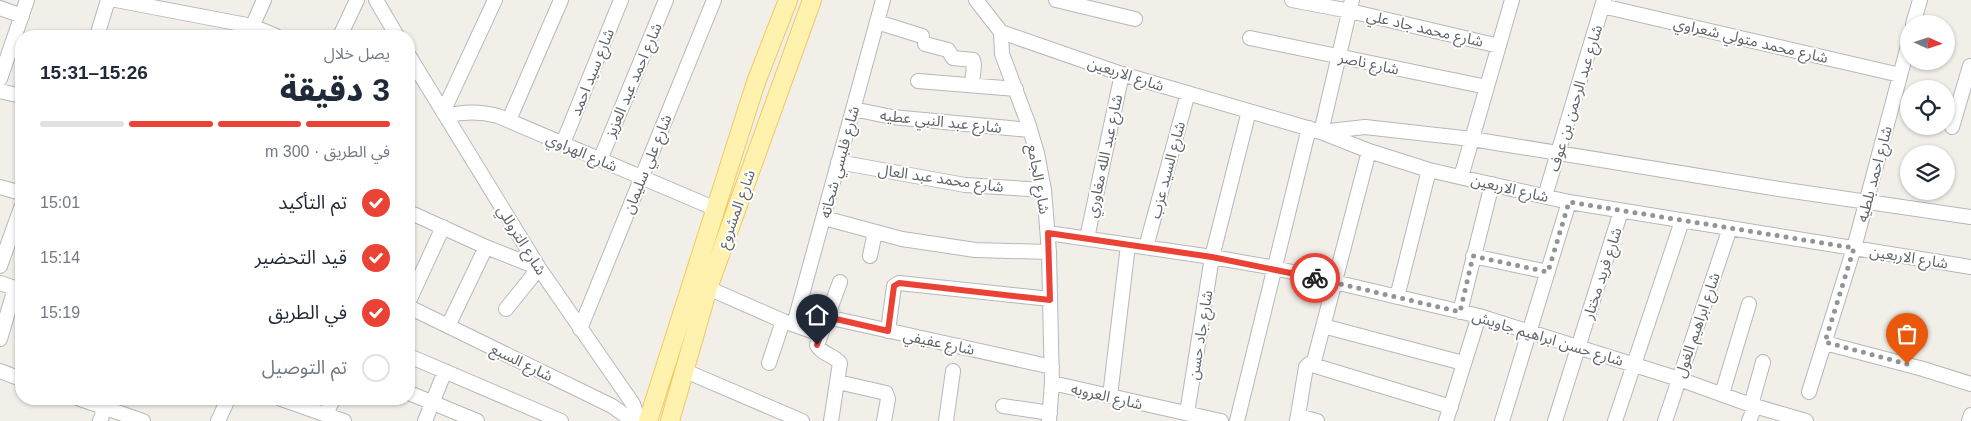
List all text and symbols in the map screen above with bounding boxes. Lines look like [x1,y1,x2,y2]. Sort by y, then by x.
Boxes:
street label: شارع محمد جاد علي [1364,6,1485,54]
street label: شارع محمد متولي شعراوي [1671,14,1830,70]
north arrow [1900,15,1955,70]
map controls [1900,15,1955,200]
street label: شارع احمد عبد العزيز [601,20,669,142]
street label: شارع عبد الرحمن بن عوف [1545,23,1609,174]
street label: شارع سيد احمد [567,26,621,119]
text: يصل خلال [324,45,390,62]
street label: شارع ناصر [1335,48,1401,82]
street label: شارع الاربعين [1084,54,1166,98]
text: 15:26–15:31 [40,62,148,83]
text: 3 دقيقة [280,72,390,108]
button: locate [1900,80,1955,135]
street label: شارع عبد الله مغاوري [1083,93,1129,220]
street label: شارع فلبسي شحاته [816,104,866,221]
street label: شارع عبد النبي عطيه [879,106,1003,140]
street label: شارع علي سليمان [619,112,678,218]
street label: شارع السيد عزب [1146,119,1192,221]
street label: شارع احمد بلطيه [1853,124,1899,225]
street label: شارع الهراوي [542,129,620,178]
text: في الطريق · 300 m [265,143,390,160]
street label: شارع الجامع [1021,143,1054,216]
button: layers [1900,145,1955,200]
street label: شارع محمد عبد العال [877,161,1005,199]
street label: شارع المشروع [714,167,762,252]
street label: شارع الاربعين [1469,171,1551,209]
icon: check [362,189,390,217]
text: تم التأكيد [278,192,347,213]
text: 15:01 [40,194,80,211]
street label: شارع التروللي [491,202,550,280]
street label: شارع فريد مختار [1579,225,1629,323]
street label: شارع الاربعين [1868,242,1950,276]
icon: check [362,244,390,272]
text: قيد التحضير [255,247,347,268]
text: 15:14 [40,249,80,266]
courier [1290,253,1340,303]
icon: bike [1301,264,1329,292]
street label: شارع ابراهيم الغول [1671,270,1727,381]
street label: شارع جاد حسن [1185,289,1219,382]
pin [796,294,838,345]
icon: check [362,299,390,327]
icon: home [803,301,831,329]
text: في الطريق [268,302,347,323]
text: 15:19 [40,304,80,321]
street label: شارع حسن ابراهيم جاويش [1469,307,1626,373]
pin [1886,313,1928,364]
icon: bag [1893,320,1921,348]
street label: شارع عفيفي [901,326,976,362]
street label: شارع السبع [487,340,556,388]
text: تم التوصيل [262,357,347,378]
street label: شارع العروبه [1069,380,1145,416]

